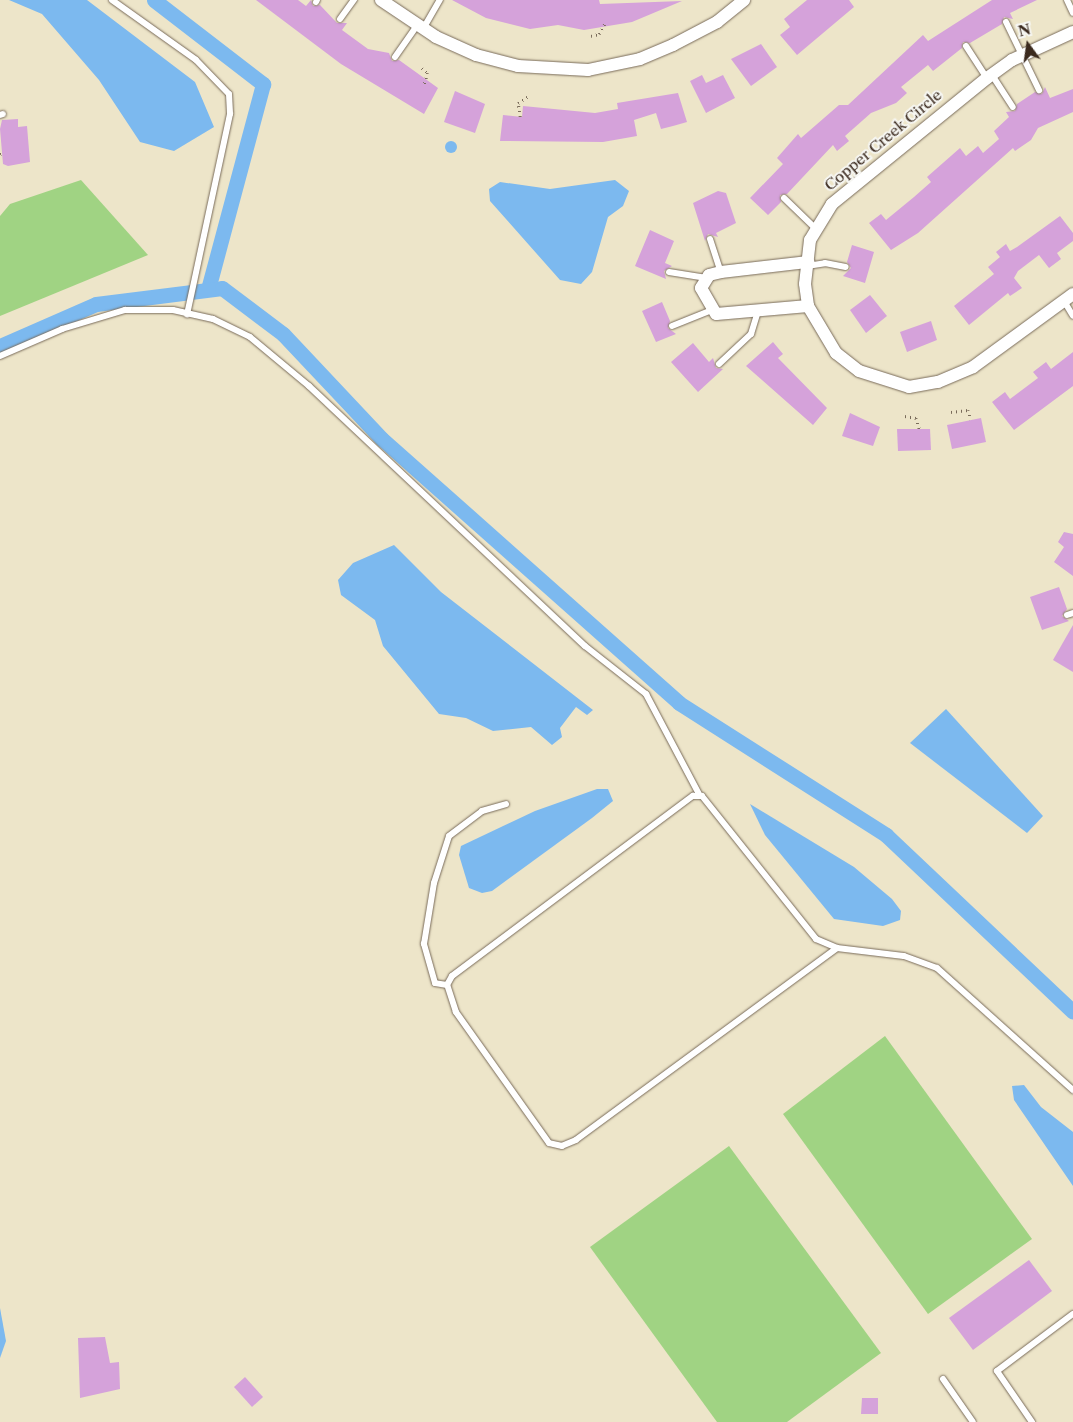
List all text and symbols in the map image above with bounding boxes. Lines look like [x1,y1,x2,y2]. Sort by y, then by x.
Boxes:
north arrow [1003,20,1053,70]
text: N [1016,20,1032,41]
street label: Copper Creek Circle [820,86,946,194]

